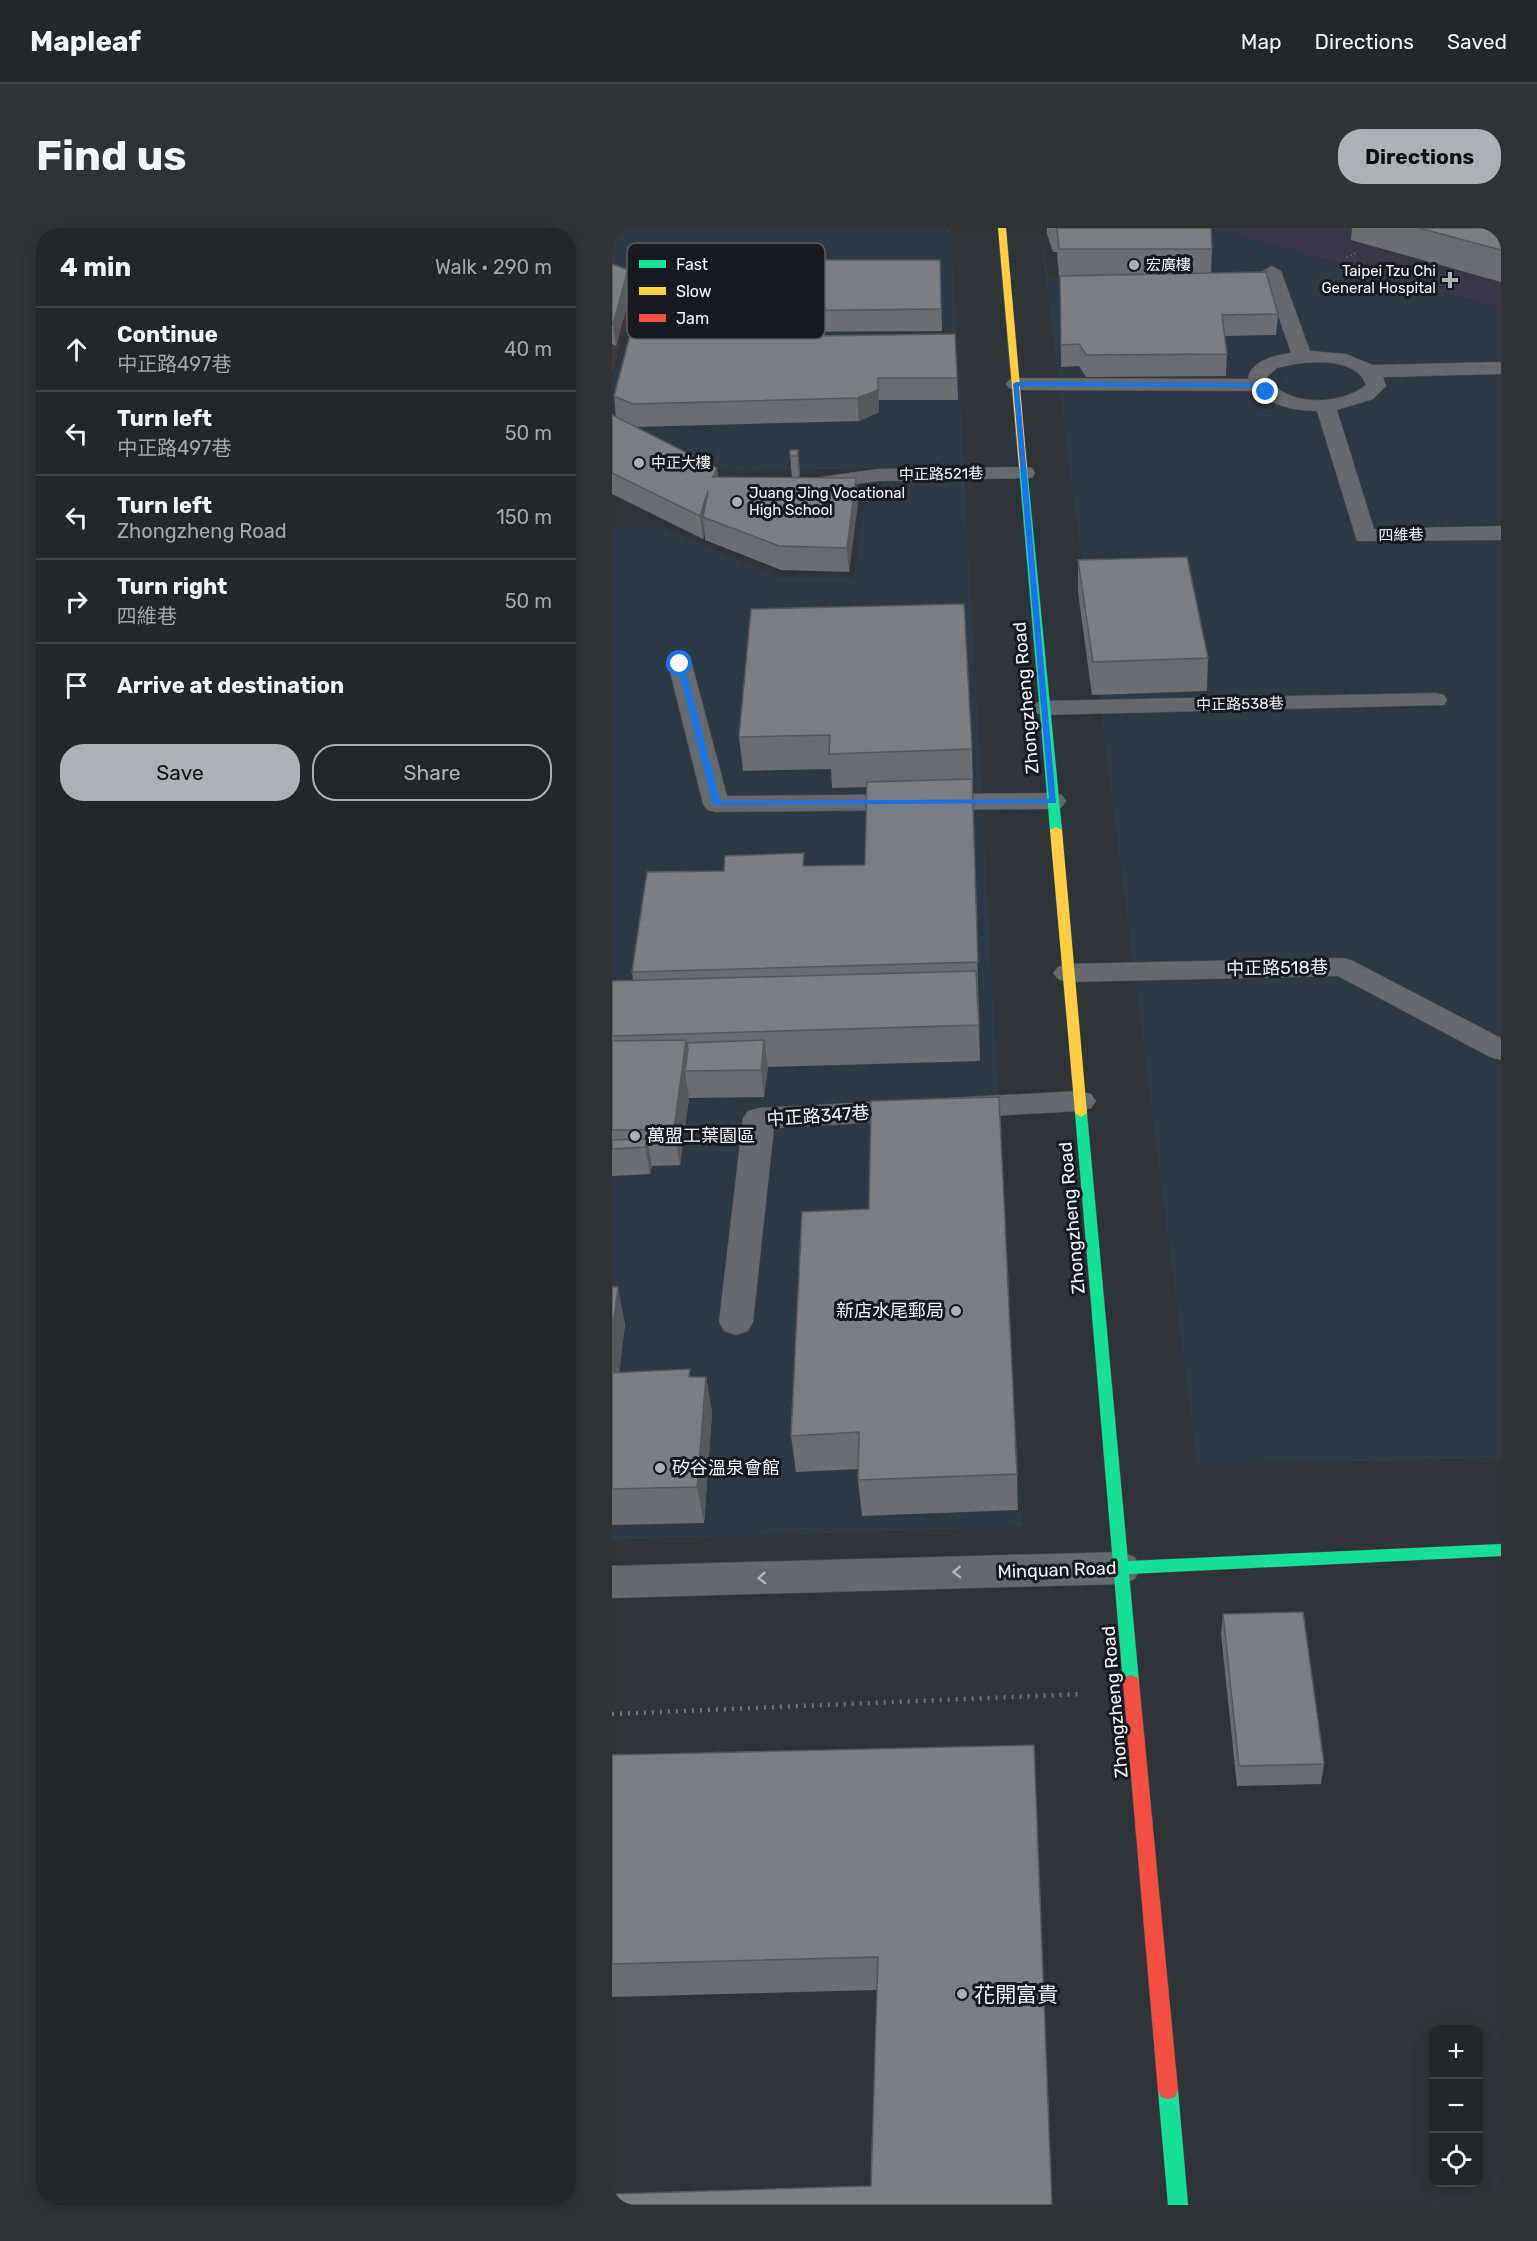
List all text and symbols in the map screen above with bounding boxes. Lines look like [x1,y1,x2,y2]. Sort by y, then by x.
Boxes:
text: Mapleaf [30,25,141,58]
text: Map [1241,29,1282,54]
text: Directions [1315,29,1414,54]
text: Saved [1447,29,1507,54]
button: Directions [1338,129,1501,184]
text: Find us [36,131,187,181]
legend [627,243,825,339]
text: 4 min [60,252,131,283]
text: Walk · 290 m [435,255,552,279]
text: Fast [676,255,708,274]
place label: 宏廣樓 [1146,256,1191,274]
marker: 宏廣樓 [1127,258,1141,272]
place label: Taipei Tzu Chi General Hospital [1321,262,1436,297]
marker: Taipei Tzu Chi General Hospital [1441,271,1459,289]
text: Slow [676,282,712,301]
text: Jam [676,309,709,328]
text: Continue [117,321,218,348]
icon: ahead [60,333,93,366]
text: 40 m [504,337,552,361]
text: 中正路497巷 [117,352,231,376]
route end [1252,378,1278,404]
text: Turn left [117,405,212,432]
icon: left [60,417,93,450]
text: 50 m [505,421,552,445]
text: 中正路497巷 [117,436,231,460]
place label: 中正大樓 [651,454,711,472]
marker: 中正大樓 [632,456,646,470]
street label: 中正路521巷 [899,464,983,484]
place label: Juang Jing Vocational High School [749,484,905,519]
text: Turn left [117,492,212,519]
marker: Juang Jing Vocational High School [730,495,744,509]
icon: left [60,501,93,534]
text: 150 m [496,505,552,529]
text: Zhongzheng Road [117,519,287,543]
street label: 四維巷 [1378,526,1424,544]
text: Turn right [117,573,227,600]
icon: right [60,585,93,618]
text: 50 m [505,589,552,613]
text: 四維巷 [117,604,177,628]
street label: Zhongzheng Road [1008,621,1044,775]
route start [666,650,692,676]
icon: arrive [60,669,93,702]
text: Arrive at destination [117,672,344,699]
street label: 中正路538巷 [1196,694,1284,714]
button: Save [60,744,300,801]
button: Share [312,744,552,801]
street label: 中正路518巷 [1226,956,1328,980]
street label: 中正路347巷 [766,1101,870,1131]
place label: 萬盟工葉園區 [647,1125,755,1147]
marker: 萬盟工葉園區 [628,1129,642,1143]
street label: Zhongzheng Road [1054,1141,1090,1295]
place label: 新店水尾郵局 [836,1300,944,1322]
marker: 新店水尾郵局 [949,1304,963,1318]
place label: 矽谷溫泉會館 [672,1457,780,1479]
marker: 矽谷溫泉會館 [653,1461,667,1475]
street label: Minquan Road [997,1557,1117,1583]
one-way arrow [953,1566,962,1579]
one-way arrow [758,1572,767,1584]
street label: Zhongzheng Road [1097,1625,1133,1779]
place label: 花開富貴 [974,1982,1058,2007]
marker: 花開富貴 [955,1987,969,2001]
map controls [1429,2025,1483,2187]
button: + [1429,2025,1483,2079]
button: − [1429,2079,1483,2133]
button: locate [1429,2133,1483,2187]

